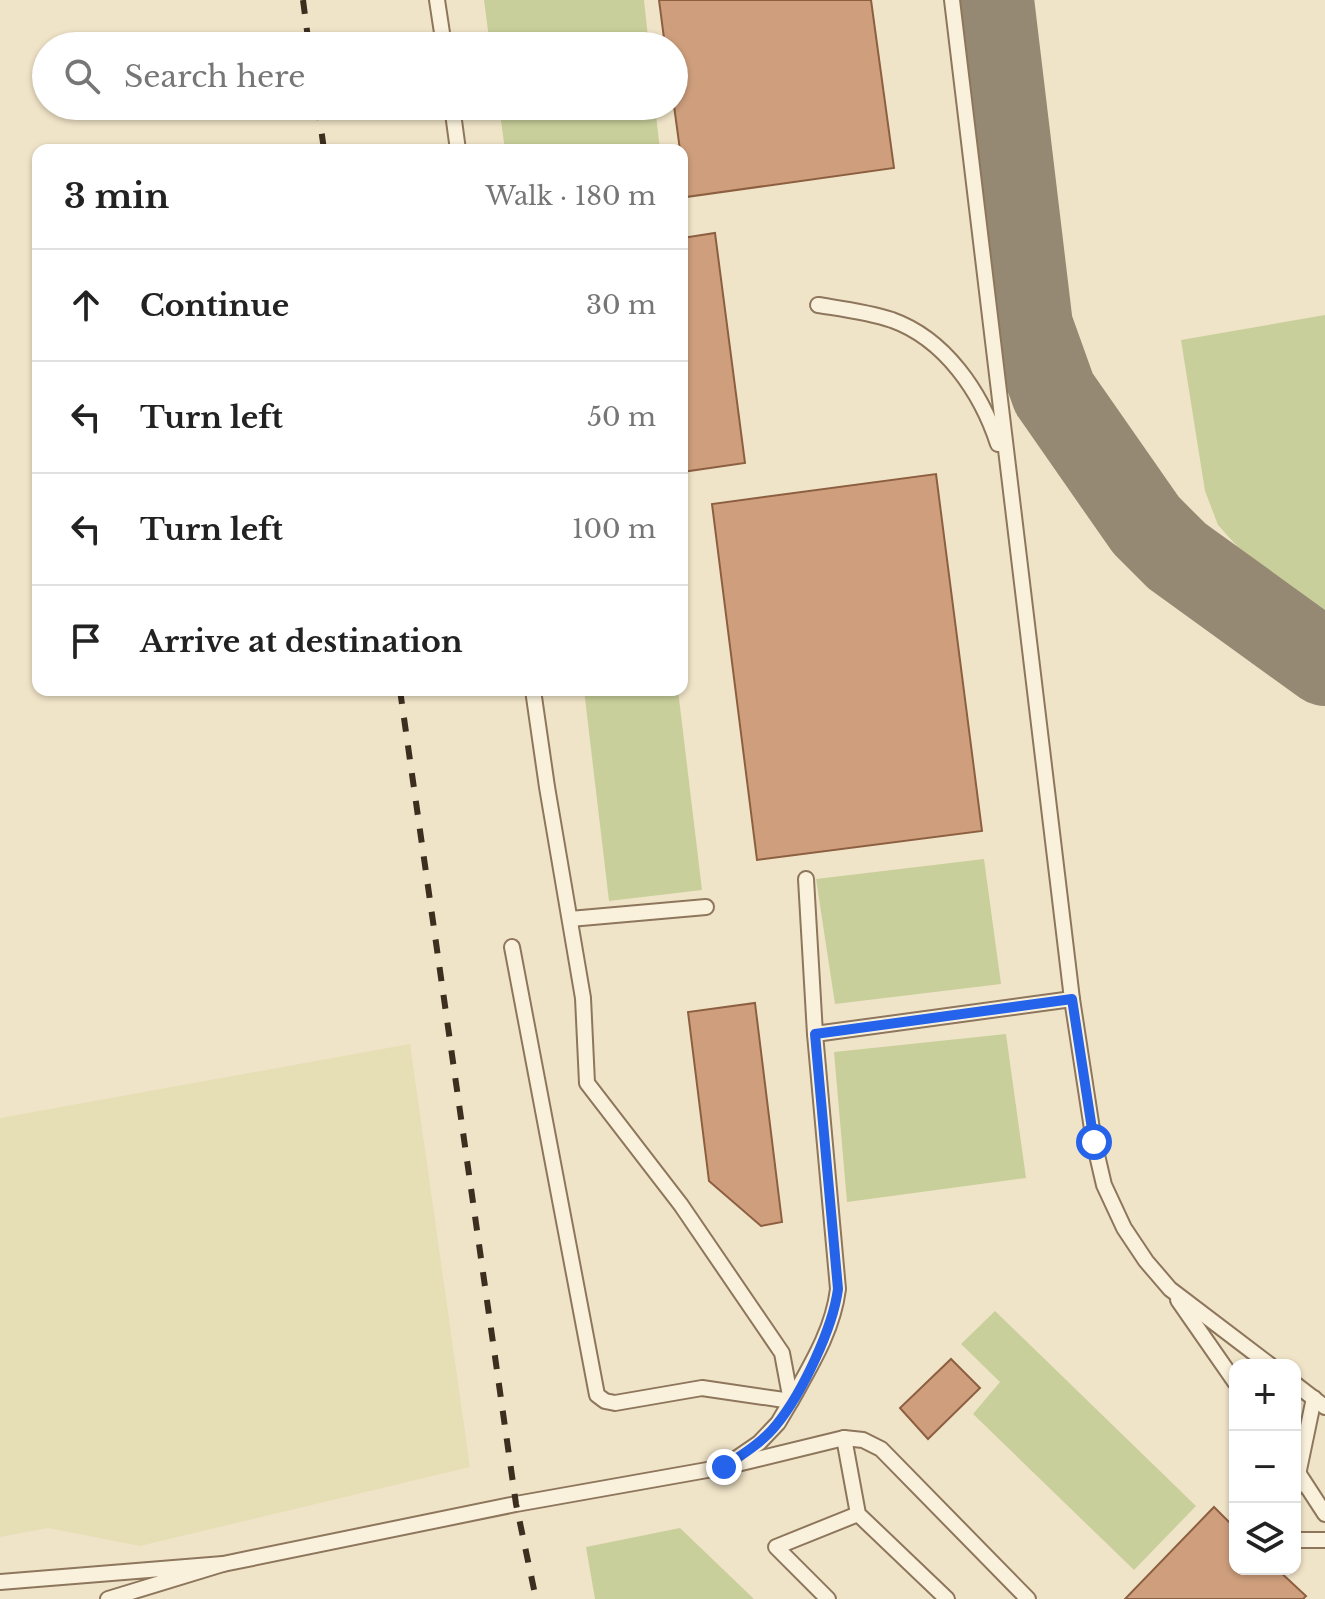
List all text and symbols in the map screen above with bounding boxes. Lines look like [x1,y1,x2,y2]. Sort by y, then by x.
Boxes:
search box [32,32,688,120]
icon: search [60,54,104,98]
text: Search here [124,58,305,95]
text: 3 min [64,175,169,217]
text: Walk · 180 m [486,180,656,212]
icon: ahead [64,283,108,327]
text: Continue [140,287,289,324]
text: 30 m [586,289,656,321]
icon: left [64,395,108,439]
text: Turn left [140,399,283,436]
text: 50 m [587,401,656,433]
icon: left [64,507,108,551]
text: Turn left [140,511,283,548]
text: 100 m [572,513,656,545]
icon: arrive [64,619,108,663]
text: Arrive at destination [140,623,463,660]
route start [1076,1124,1112,1160]
map controls [1229,1359,1301,1575]
button: + [1229,1359,1301,1431]
button: − [1229,1431,1301,1503]
route end [706,1449,742,1485]
button: layers [1229,1503,1301,1575]

